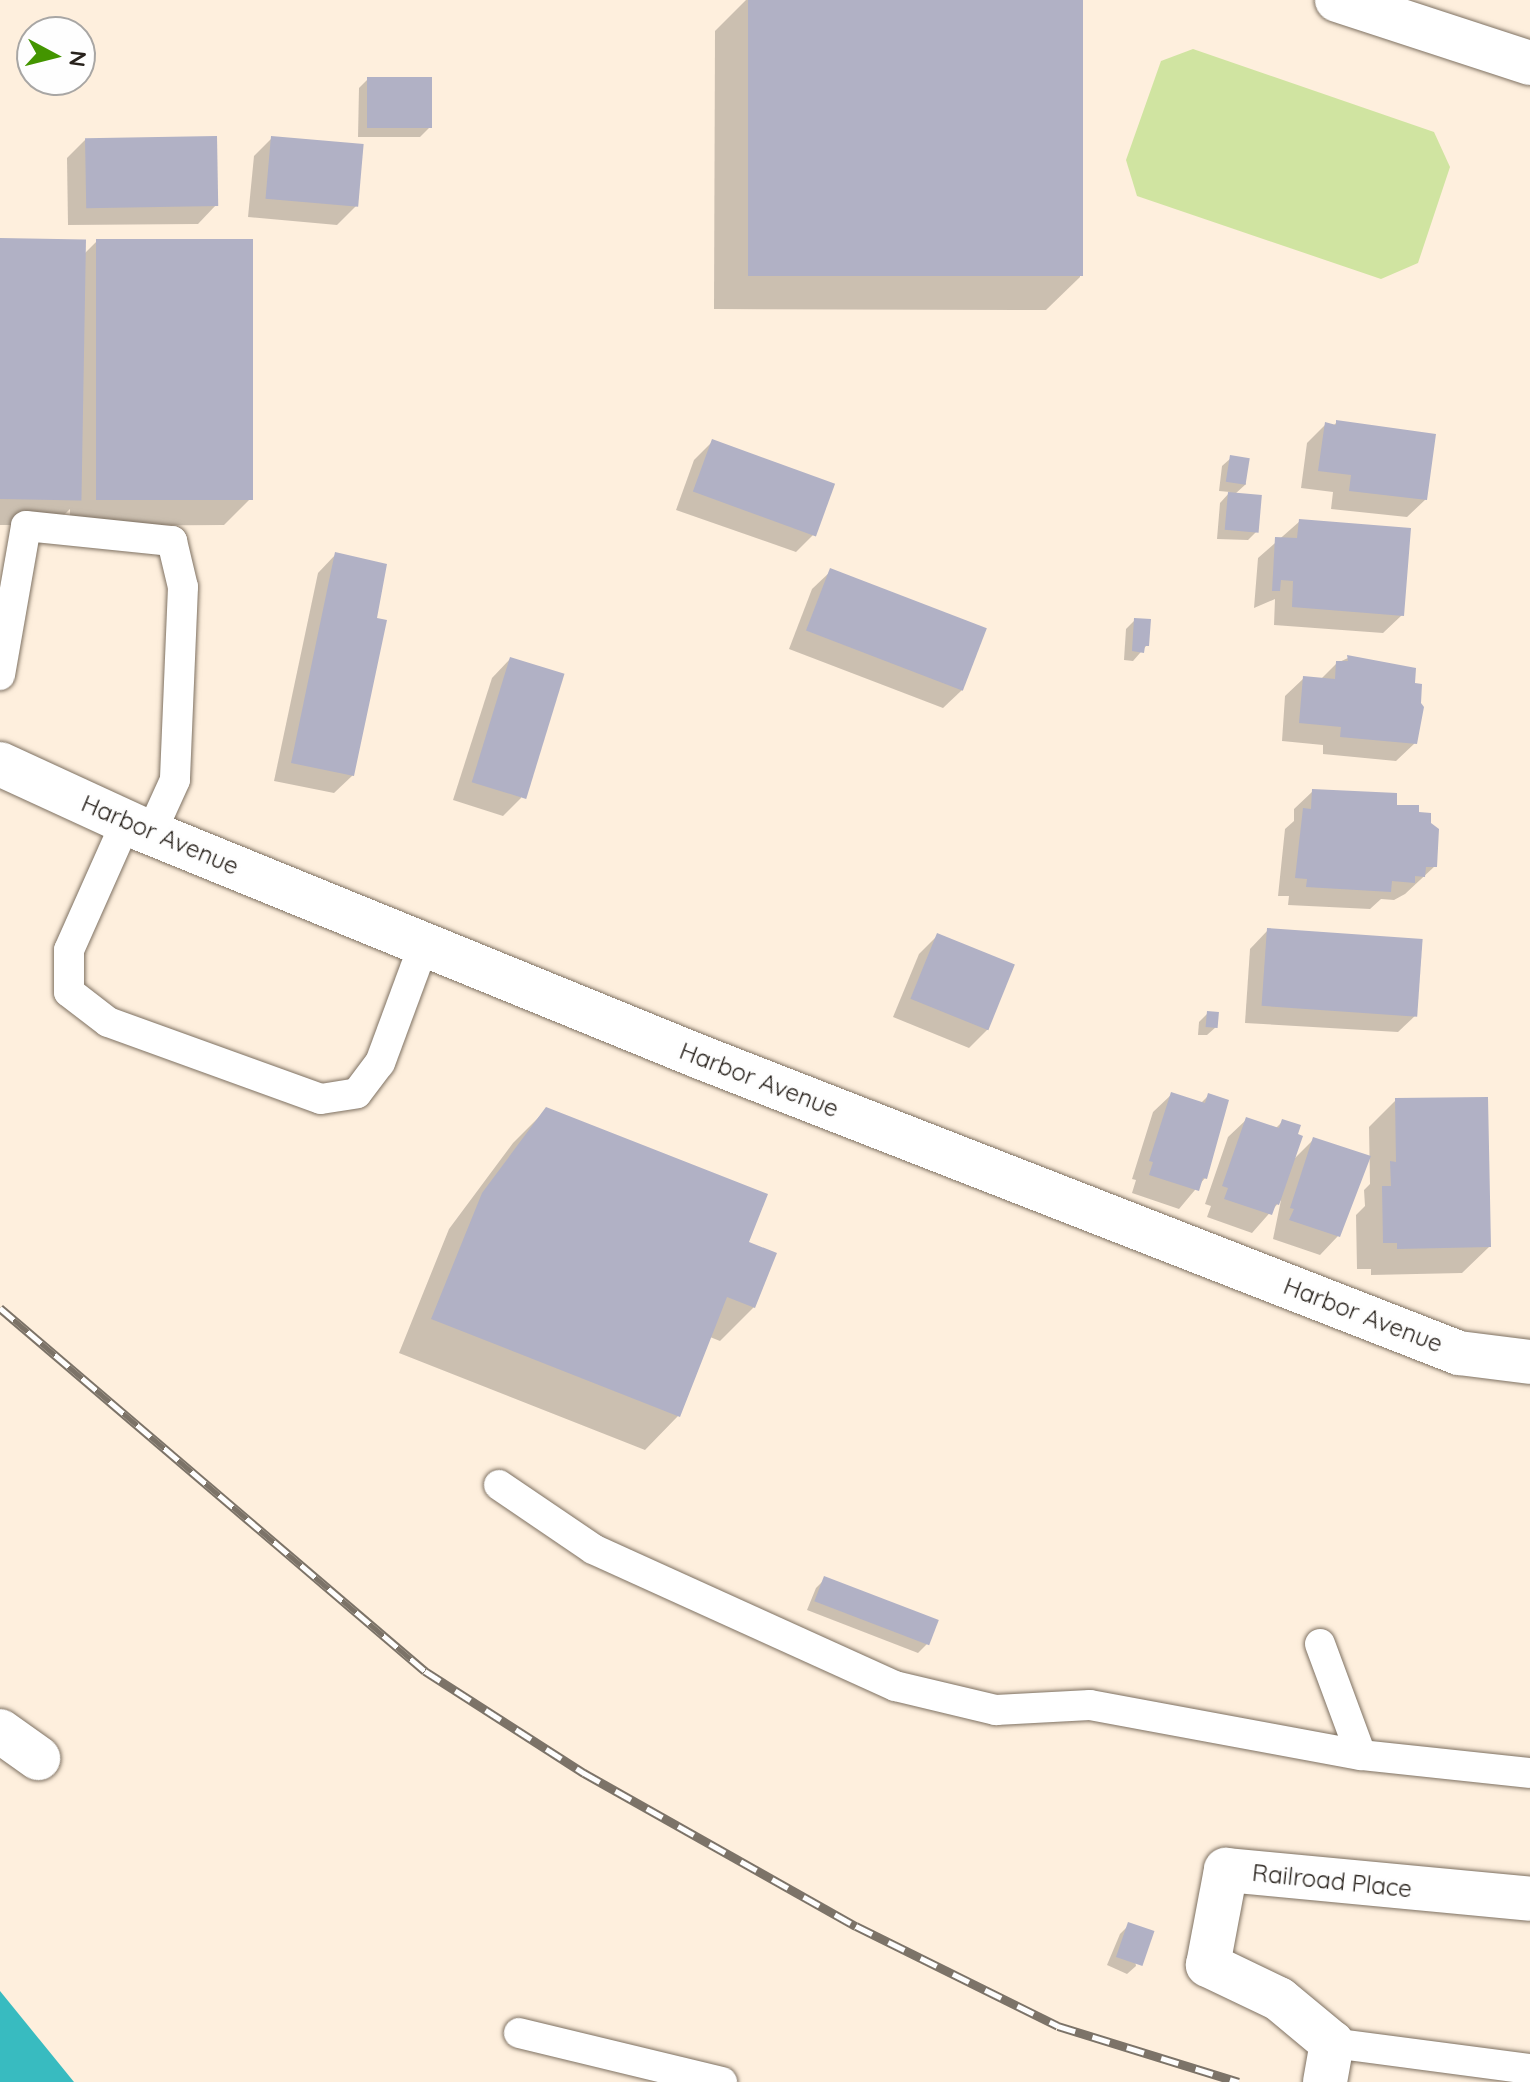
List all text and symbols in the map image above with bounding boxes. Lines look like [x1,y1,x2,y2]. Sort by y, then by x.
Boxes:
north arrow [16,16,96,96]
text: N [63,49,93,68]
street label: Harbor Avenue [77,789,243,881]
street label: Harbor Avenue [675,1036,843,1124]
street label: Harbor Avenue [1279,1271,1447,1359]
street label: Railroad Place [1251,1858,1413,1904]

